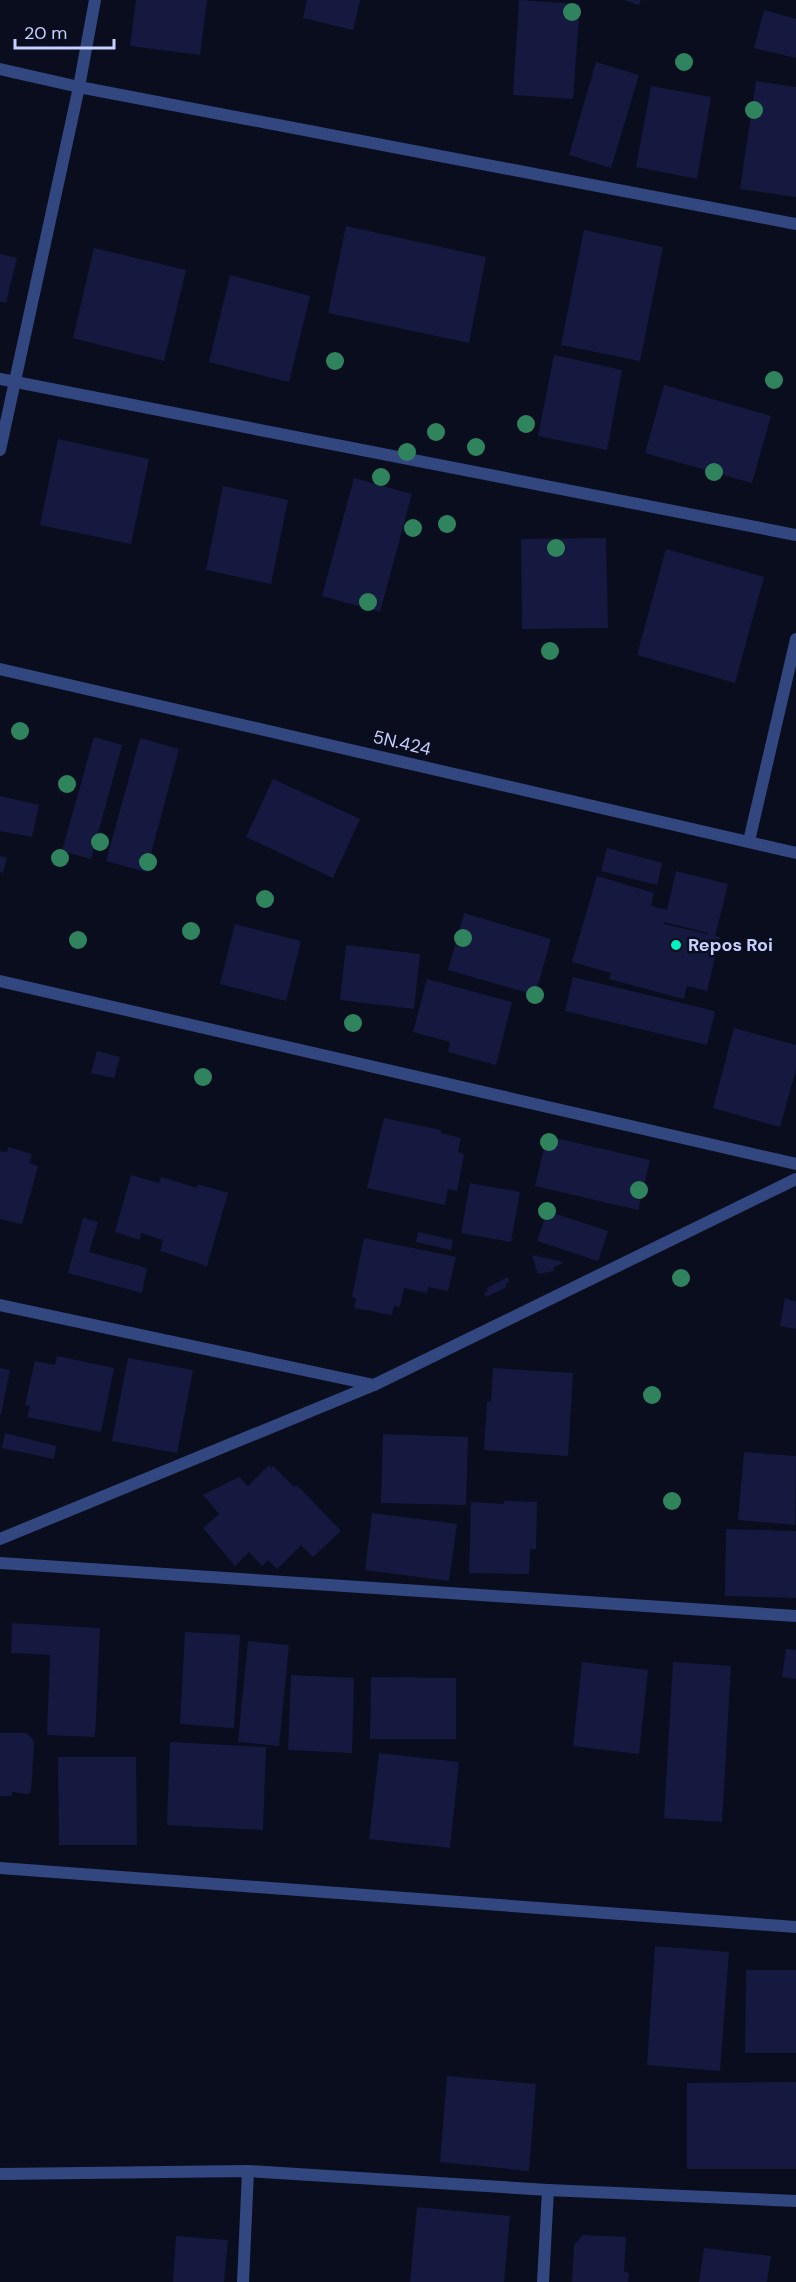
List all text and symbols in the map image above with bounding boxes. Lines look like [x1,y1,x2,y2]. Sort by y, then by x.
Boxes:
scale bar [15,12,114,50]
text: 20 m [24,21,67,45]
street label: 5N.424 [371,725,433,761]
place label: Repos Roi [688,933,773,957]
marker: Repos Roi [669,938,683,952]

